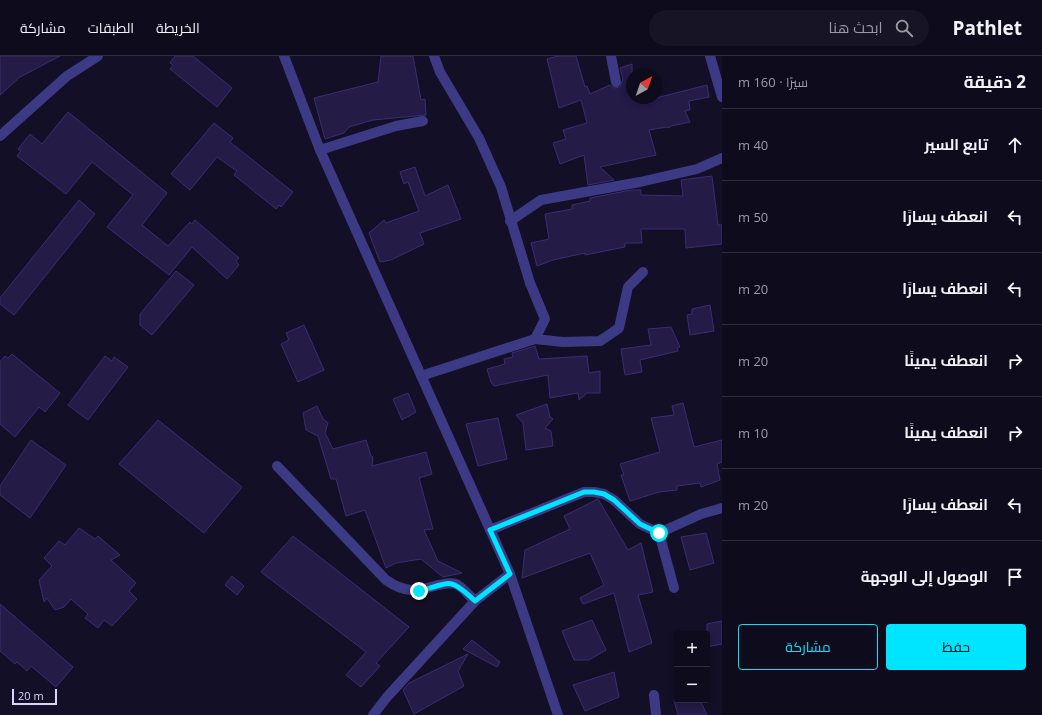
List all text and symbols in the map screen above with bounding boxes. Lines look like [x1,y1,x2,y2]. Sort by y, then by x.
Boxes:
search box [649,10,929,46]
text: Pathlet [953,15,1022,41]
text: ابحث هنا [829,17,883,37]
icon: search [893,17,915,39]
text: مشاركة [20,18,66,37]
text: الطبقات [88,18,134,37]
text: الخريطة [156,18,200,37]
north arrow [626,68,662,104]
text: 2 دقيقة [964,70,1026,93]
text: سيرًا · 160 m [738,73,808,91]
text: تابع السير [924,134,988,154]
icon: ahead [1004,134,1026,156]
text: 40 m [738,136,768,154]
text: انعطف يسارًا [902,206,988,226]
icon: left [1004,206,1026,228]
text: 50 m [738,208,768,226]
text: انعطف يسارًا [902,278,988,298]
icon: left [1004,278,1026,300]
text: 20 m [738,280,768,298]
text: انعطف يمينًا [904,350,988,370]
icon: right [1004,350,1026,372]
text: 20 m [738,352,768,370]
text: انعطف يمينًا [904,422,988,442]
icon: right [1004,422,1026,444]
text: 10 m [738,424,768,442]
text: انعطف يسارًا [902,494,988,514]
icon: left [1004,494,1026,516]
text: 20 m [738,496,768,514]
route start [650,524,668,542]
text: الوصول إلى الوجهة [861,566,988,586]
icon: arrive [1004,566,1026,588]
route end [410,582,428,600]
button: مشاركة [738,624,878,670]
button: حفظ [886,624,1026,670]
map controls [674,631,710,703]
button: + [674,631,710,667]
button: − [674,667,710,703]
scale bar [12,687,57,706]
text: 20 m [18,688,44,703]

